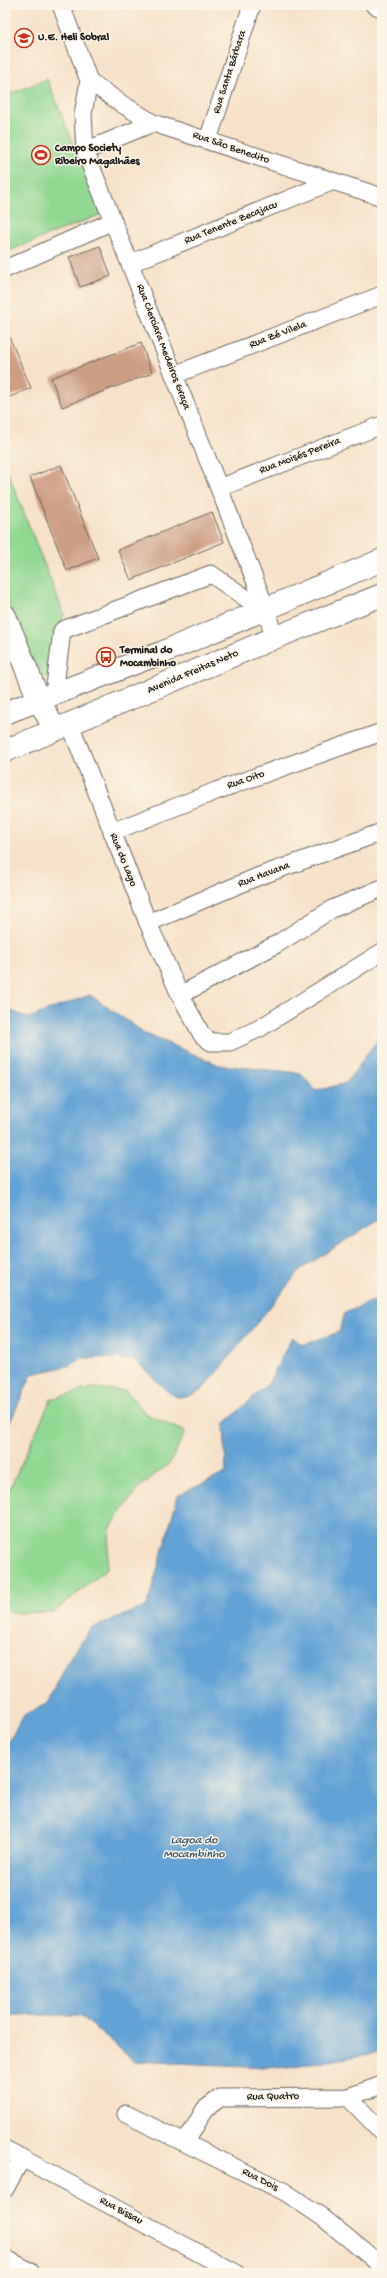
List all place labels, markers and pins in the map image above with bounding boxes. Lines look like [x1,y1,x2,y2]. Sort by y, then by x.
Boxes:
school or university icon: U.E. Heli Sobral [13,27,35,49]
place label: U.E. Heli Sobral [38,32,110,44]
place label: Campo Society Ribeiro Magalhães [54,142,140,169]
sports icon: Campo Society Ribeiro Magalhães [30,144,52,166]
place label: Terminal do Mocambinho [119,645,176,670]
bus stop icon: Terminal do Mocambinho [95,646,117,668]

